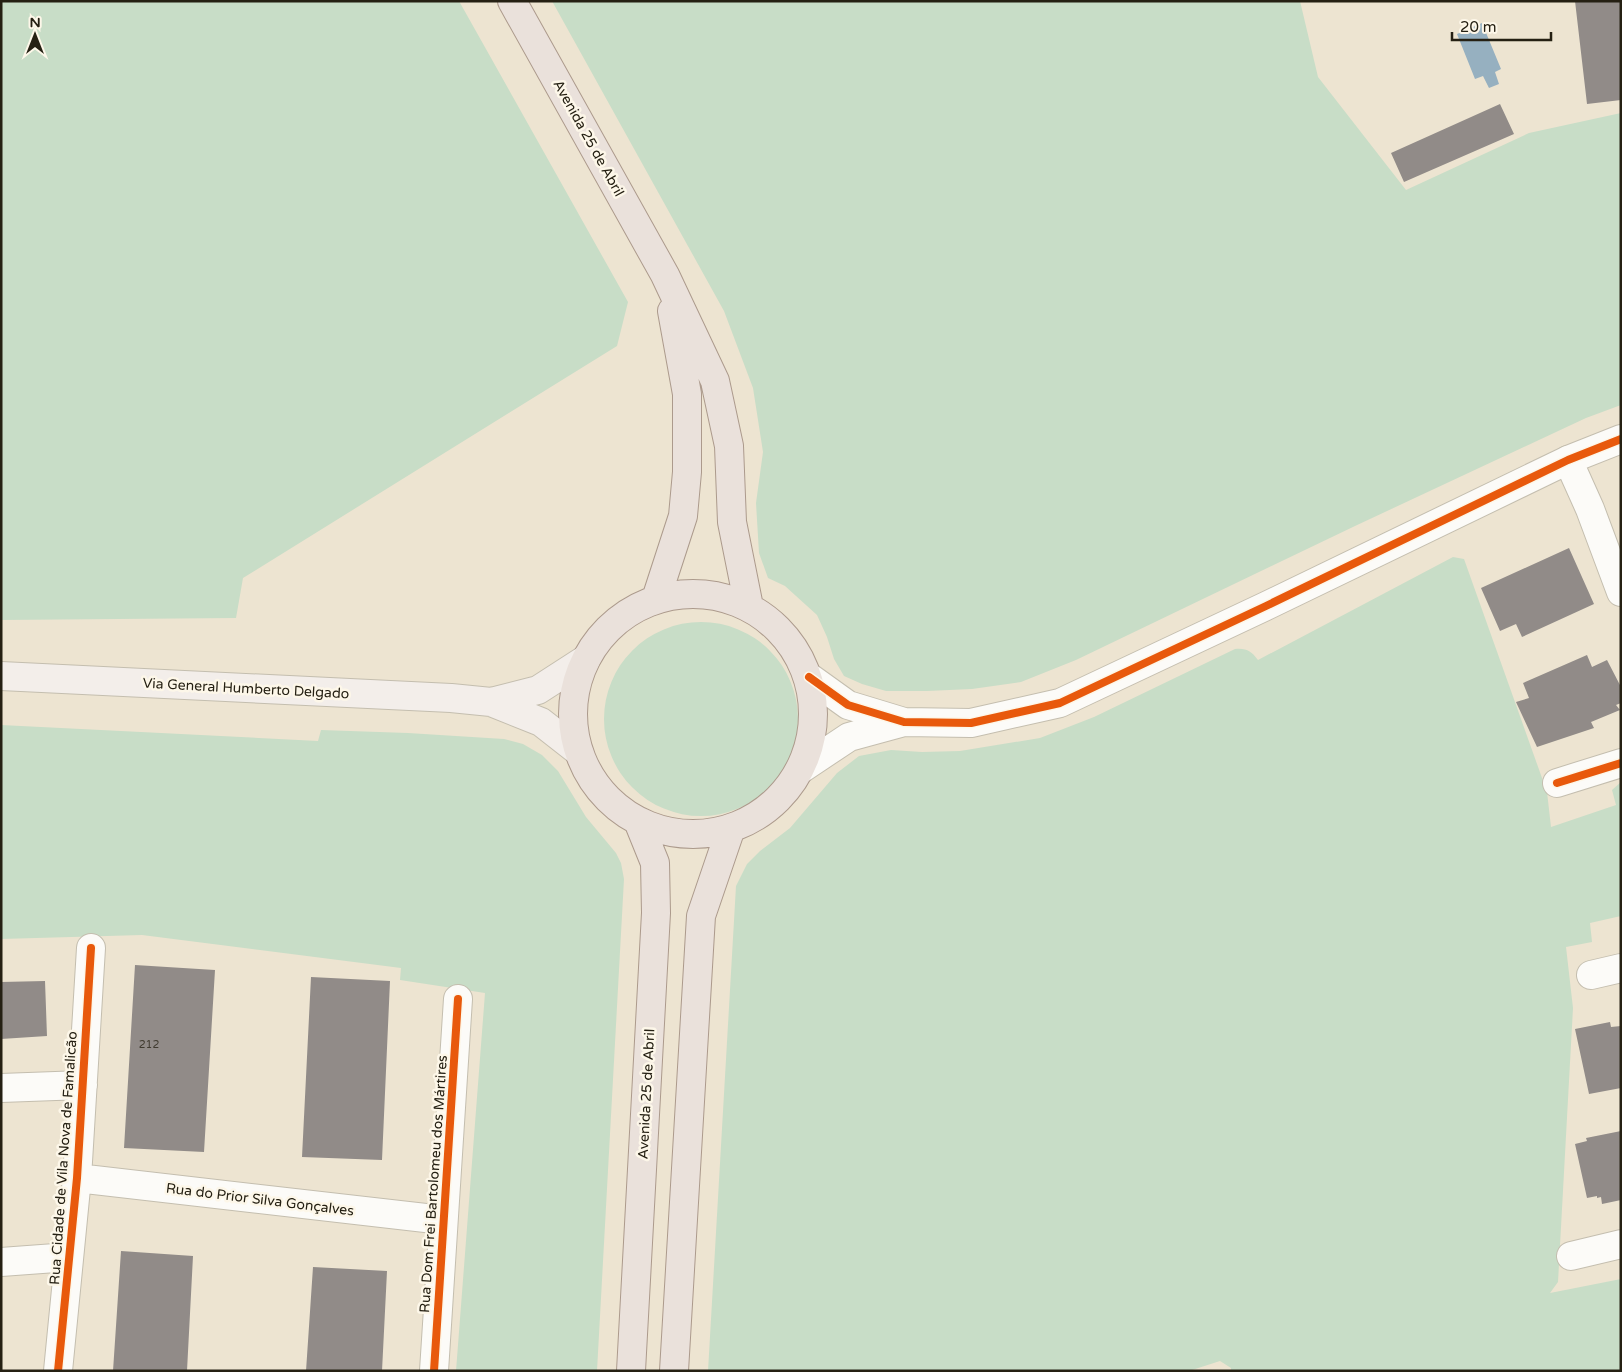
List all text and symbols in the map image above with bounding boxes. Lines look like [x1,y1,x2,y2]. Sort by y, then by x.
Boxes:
north arrow [10,10,60,60]
scale bar [1452,10,1551,42]
text: N [29,14,41,31]
text: 20 m [1460,18,1497,36]
street label: Avenida 25 de Abril [549,77,628,200]
street label: Via General Humberto Delgado [142,675,350,702]
street label: Avenida 25 de Abril [635,1028,658,1160]
street label: Rua Cidade de Vila Nova de Famalicão [46,1031,81,1285]
house number: 212 [139,1038,159,1051]
street label: Rua Dom Frei Bartolomeu dos Mártires [416,1054,451,1313]
street label: Rua do Prior Silva Gonçalves [165,1180,355,1220]

